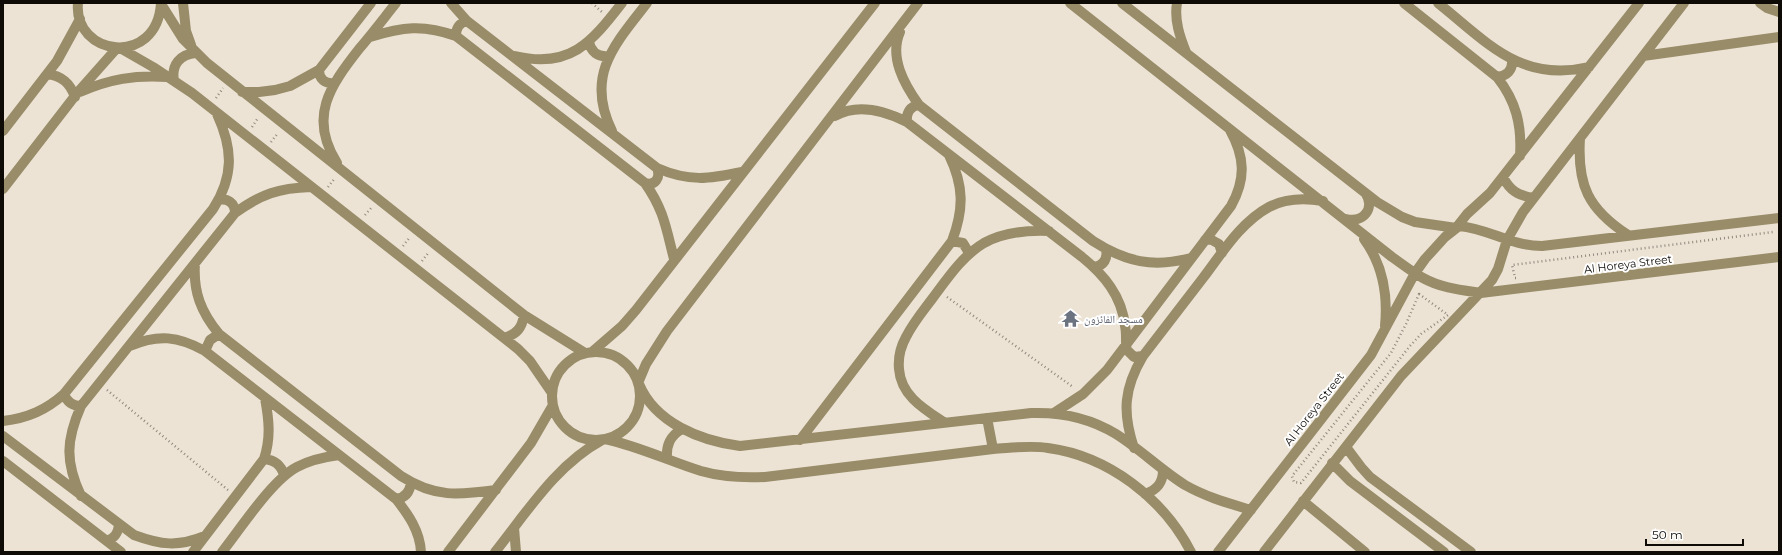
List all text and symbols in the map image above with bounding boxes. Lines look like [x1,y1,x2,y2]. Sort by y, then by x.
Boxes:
street label: Al Horeya Street [1583,252,1673,276]
temple icon: مسجد الفائزون [1061,309,1081,329]
place label: مسجد الفائزون [1084,312,1143,326]
street label: Al Horeya Street [1281,369,1347,448]
scale bar [1646,521,1743,547]
text: 50 m [1652,527,1683,542]

